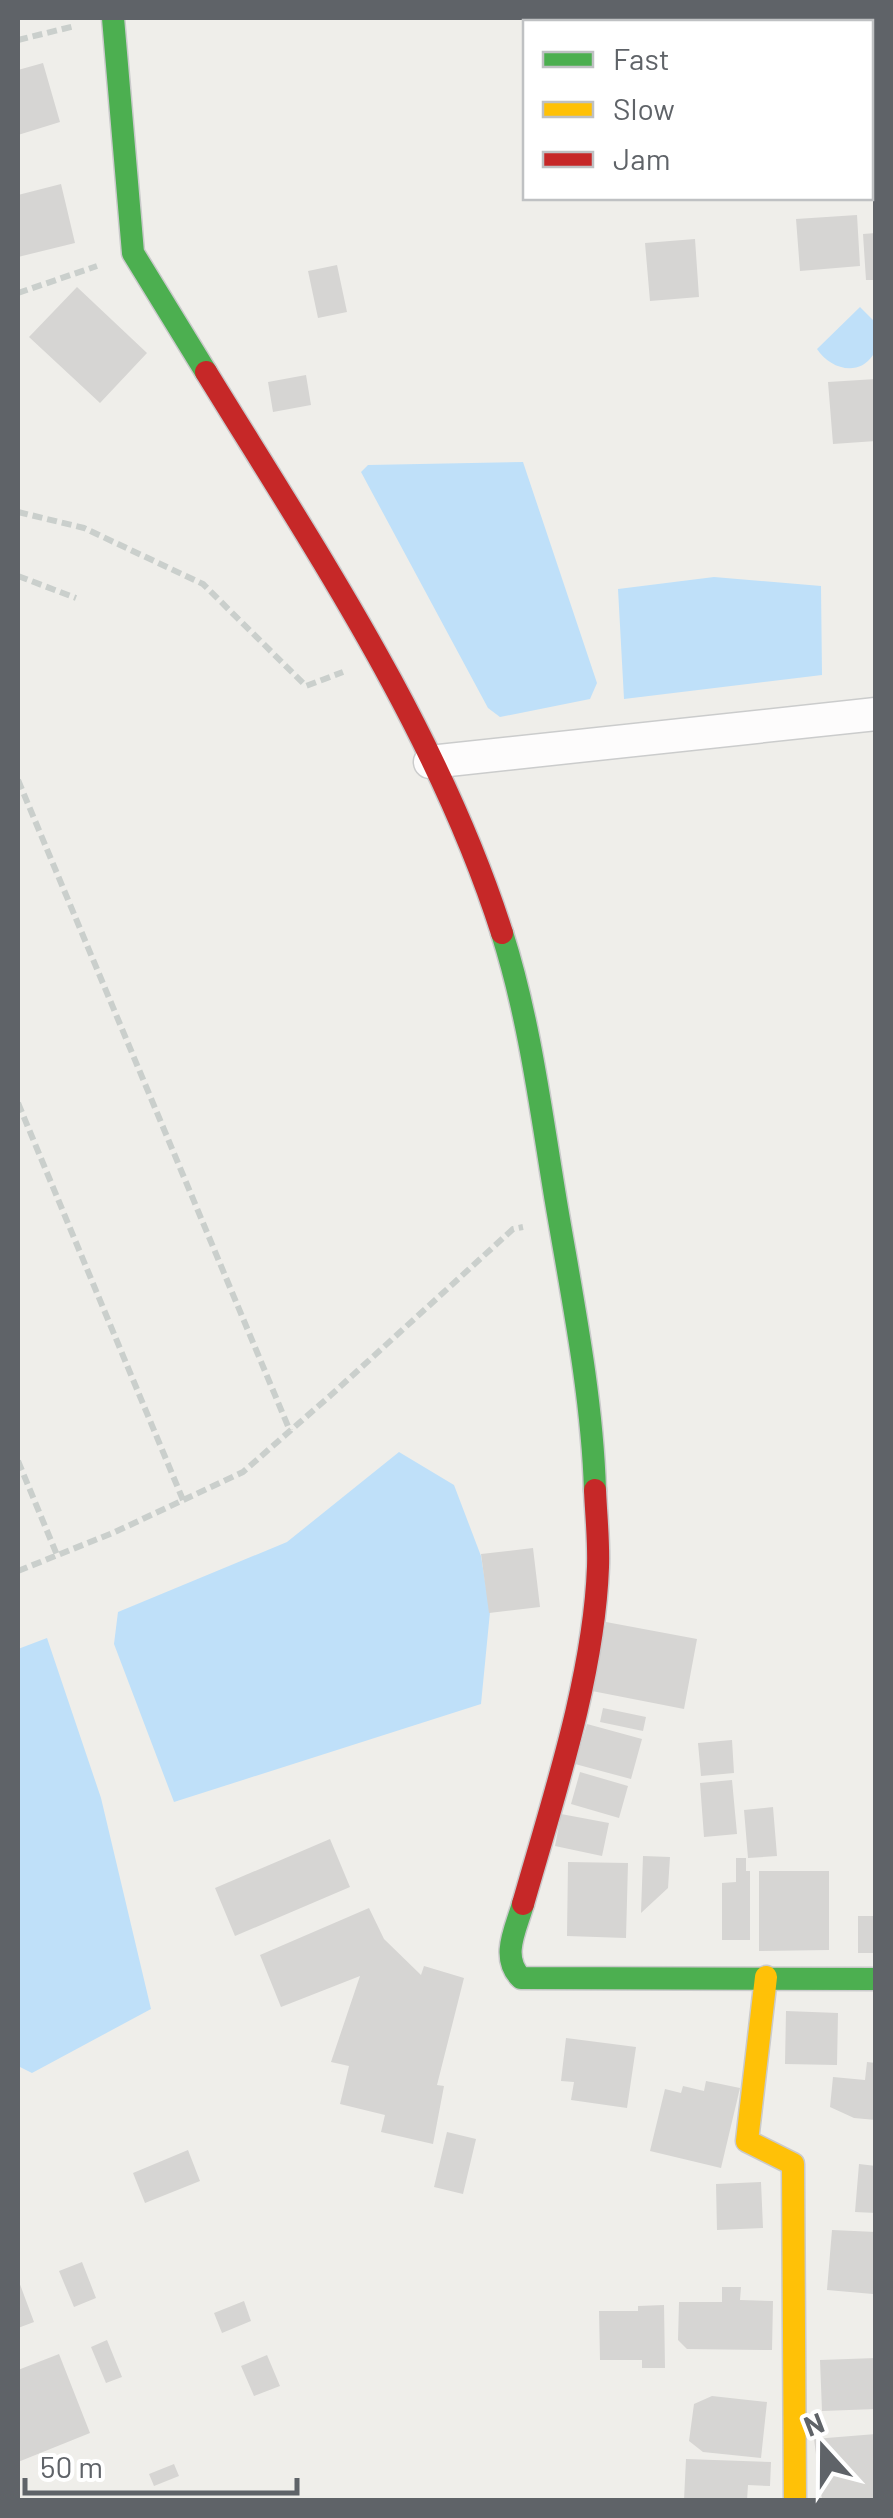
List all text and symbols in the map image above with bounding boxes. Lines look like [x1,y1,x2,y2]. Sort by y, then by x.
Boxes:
legend [523,20,873,200]
text: Fast [613,40,670,76]
text: Slow [613,90,675,126]
text: Jam [613,140,670,176]
north arrow [773,2398,873,2498]
text: N [799,2405,828,2443]
scale bar [25,2433,298,2495]
text: 50 m [40,2448,103,2484]

